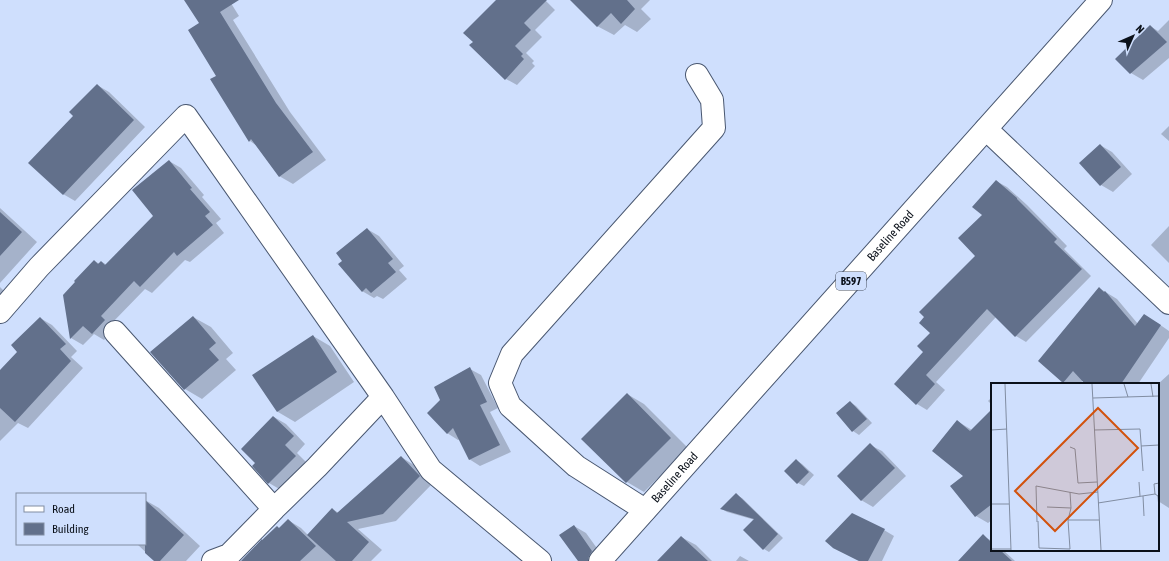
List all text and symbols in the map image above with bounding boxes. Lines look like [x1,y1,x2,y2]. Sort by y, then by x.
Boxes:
north arrow [1113,16,1153,56]
text: N [1134,22,1147,35]
street label: Baseline Road [864,208,917,264]
road number: B597 [836,272,866,290]
inset map [991,383,1159,551]
street label: Baseline Road [648,449,701,506]
legend [16,493,146,545]
text: Road [52,502,75,516]
text: Building [52,522,90,536]

